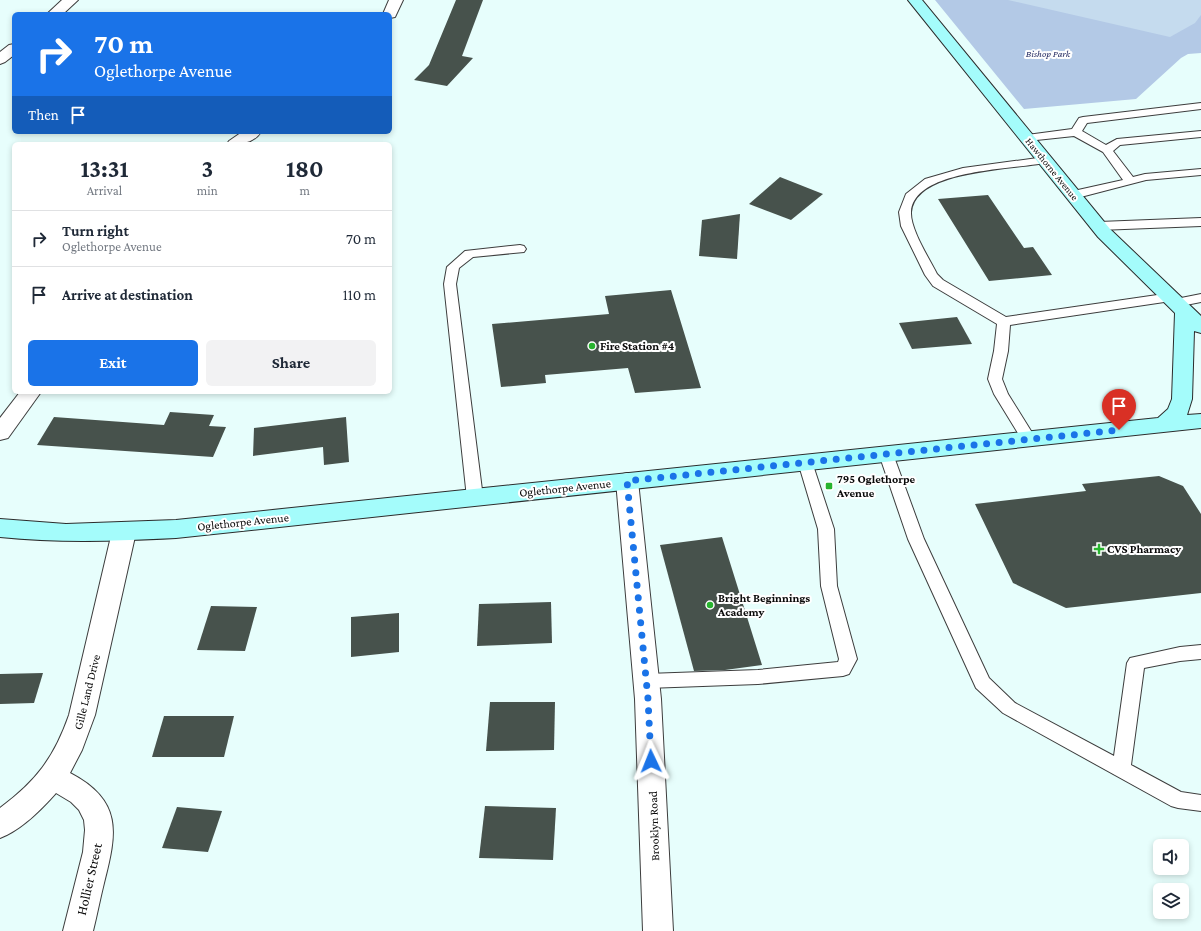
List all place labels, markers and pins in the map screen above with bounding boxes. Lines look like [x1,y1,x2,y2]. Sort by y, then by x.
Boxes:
place label: Fire Station #4 [600,339,675,353]
marker: Fire Station #4 [587,341,597,351]
pin [1102,389,1136,430]
place label: 795 Oglethorpe Avenue [836,472,916,500]
marker: 795 Oglethorpe Avenue [824,481,834,491]
place label: CVS Pharmacy [1107,542,1181,556]
marker: CVS Pharmacy [1094,544,1104,554]
place label: Bright Beginnings Academy [717,591,810,619]
marker: Bright Beginnings Academy [705,600,715,610]

